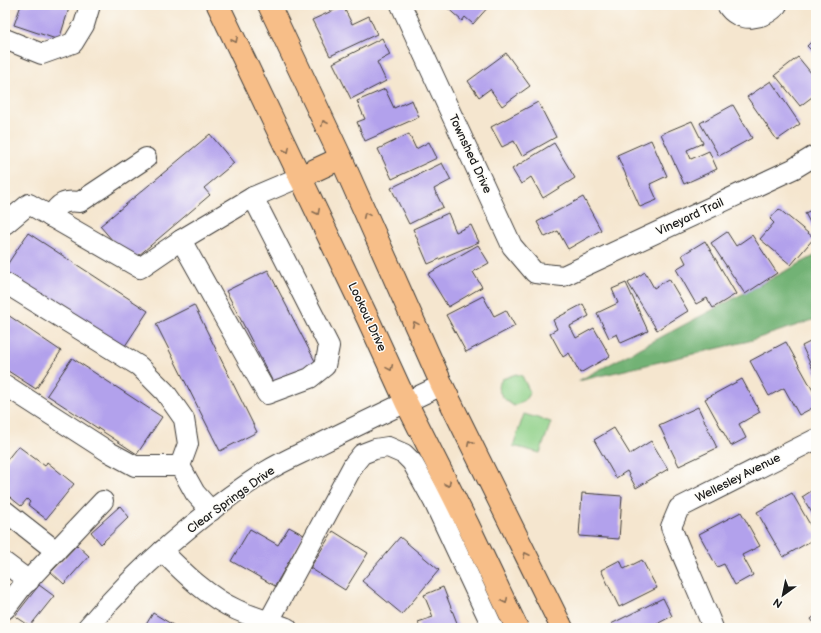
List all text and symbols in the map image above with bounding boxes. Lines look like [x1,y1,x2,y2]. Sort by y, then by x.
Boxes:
one-way arrow [230,36,237,43]
street label: Townshed Drive [445,112,495,196]
one-way arrow [321,119,329,127]
one-way arrow [282,145,290,153]
street label: Vineyard Trail [654,195,726,239]
one-way arrow [312,208,320,215]
one-way arrow [363,212,371,219]
street label: Lookout Drive [344,280,390,354]
one-way arrow [412,320,420,328]
one-way arrow [385,363,393,371]
one-way arrow [468,439,475,447]
street label: Wellesley Avenue [693,450,783,506]
street label: Clear Springs Drive [184,463,278,537]
one-way arrow [443,480,450,488]
one-way arrow [523,552,531,560]
north arrow [763,575,803,615]
text: N [771,595,785,611]
one-way arrow [500,597,508,605]

